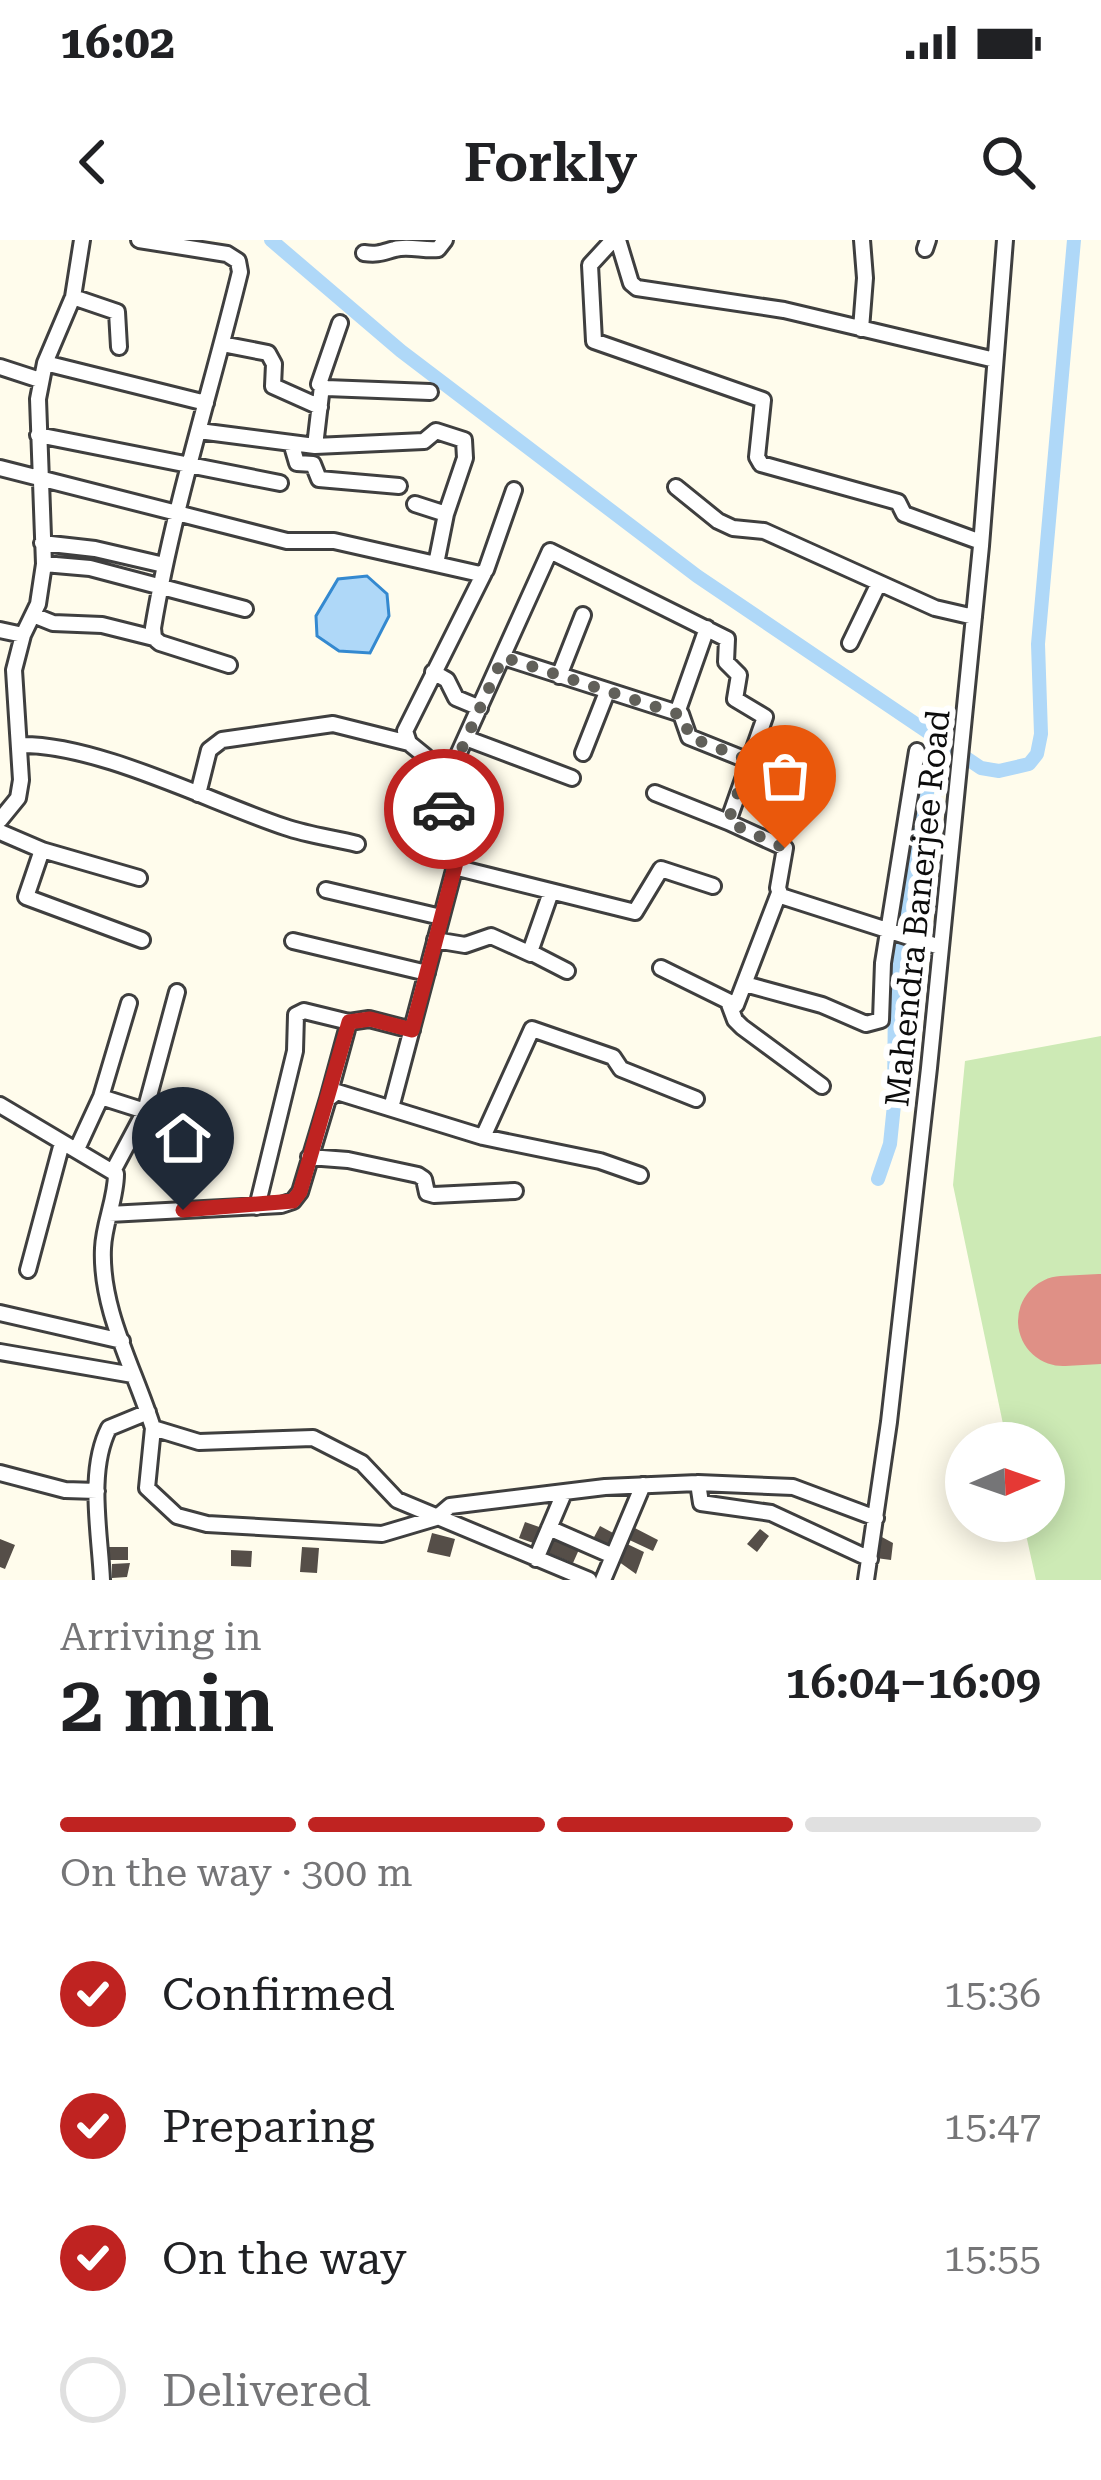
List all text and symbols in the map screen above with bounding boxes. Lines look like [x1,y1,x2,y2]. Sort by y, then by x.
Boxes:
text: 16:02 [60,16,175,69]
icon: back [60,129,126,195]
icon: search [975,129,1041,195]
text: Forkly [464,131,637,194]
street label: Mahendra Banerjee Road [877,708,958,1108]
pin [734,725,836,848]
icon: bag [752,743,818,809]
courier [384,749,504,869]
icon: car [411,776,477,842]
pin [132,1087,234,1210]
icon: home [150,1105,216,1171]
north arrow [945,1422,1065,1542]
map controls [945,1422,1065,1542]
text: Arriving in [60,1614,262,1660]
text: 16:04–16:09 [785,1656,1041,1709]
text: 2 min [60,1659,275,1750]
text: On the way · 300 m [60,1850,412,1896]
icon: check [60,1961,126,2027]
text: Confirmed [162,1968,395,2021]
text: 15:36 [944,1971,1041,2017]
icon: check [60,2093,126,2159]
text: Preparing [162,2100,375,2153]
text: 15:47 [944,2103,1041,2149]
icon: check [60,2225,126,2291]
text: On the way [162,2232,407,2285]
text: 15:55 [944,2235,1041,2281]
text: Delivered [162,2364,371,2417]

